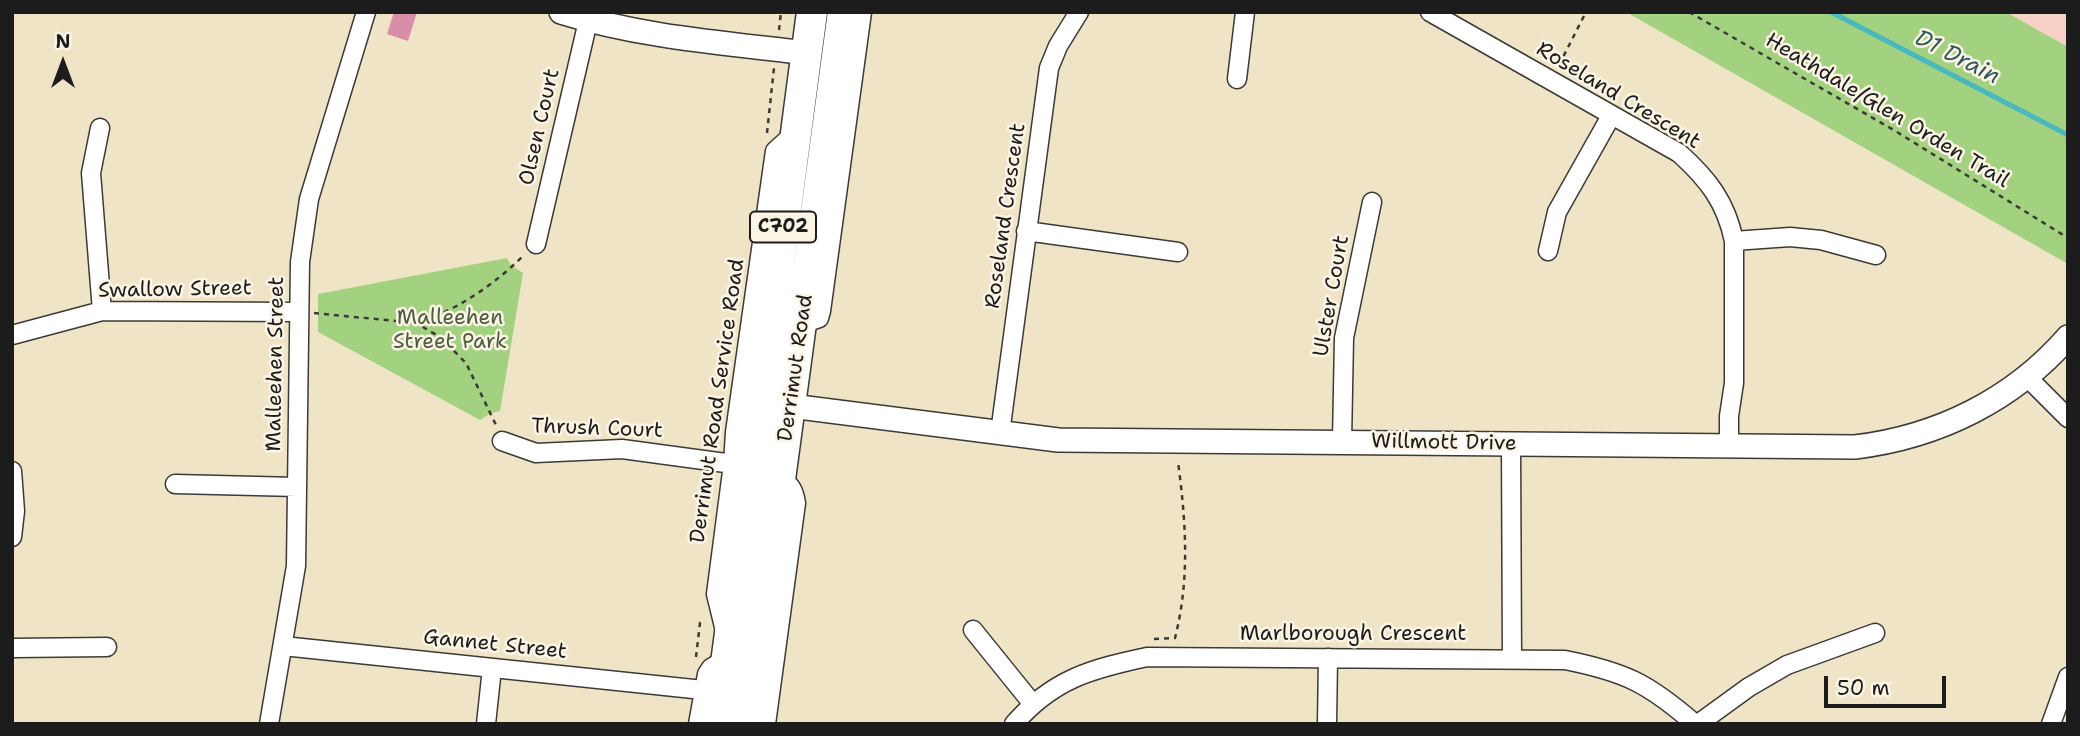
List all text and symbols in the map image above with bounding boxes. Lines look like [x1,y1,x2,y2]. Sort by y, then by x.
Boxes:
water label: D1 Drain [1910,25,2004,91]
north arrow [28,28,98,98]
street label: Heathdale/Glen Orden Trail [1761,28,2013,194]
text: N [55,29,71,54]
street label: Roseland Crescent [1531,37,1705,155]
street label: Olsen Court [514,66,566,188]
street label: Roseland Crescent [981,122,1031,310]
road number: C702 [750,212,816,243]
street label: Ulster Court [1309,233,1355,359]
street label: Derrimut Road Service Road [686,257,750,545]
street label: Swallow Street [98,276,252,304]
street label: Malleehen Street [262,276,290,452]
street label: Derrimut Road [773,293,819,443]
park label: Malleehen Street Park [393,306,507,356]
street label: Thrush Court [531,414,663,444]
street label: Willmott Drive [1371,429,1517,457]
street label: Marlborough Crescent [1240,622,1466,648]
street label: Gannet Street [422,625,568,665]
scale bar [1828,662,1951,706]
text: 50 m [1837,674,1890,702]

